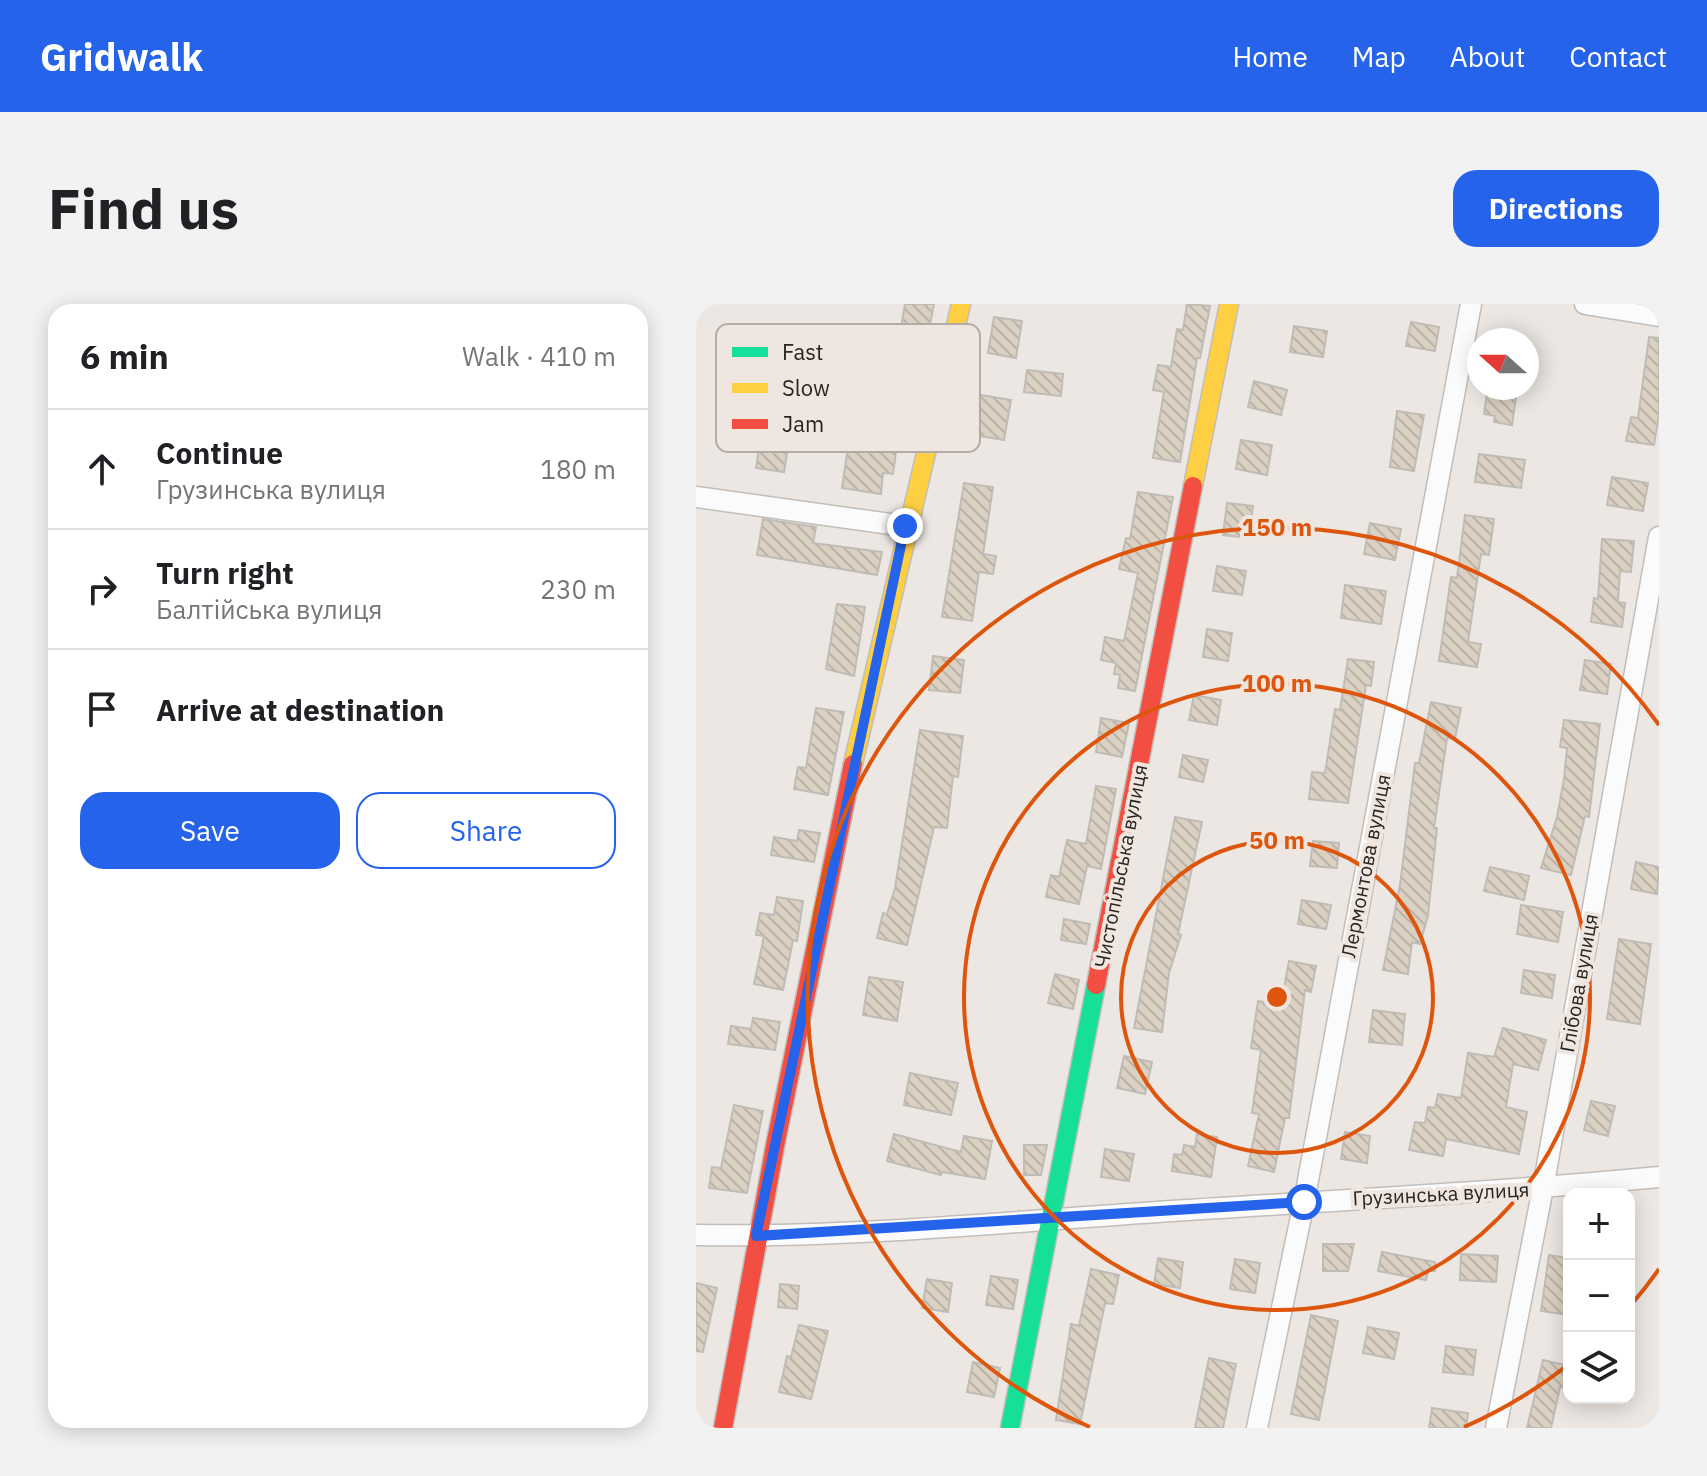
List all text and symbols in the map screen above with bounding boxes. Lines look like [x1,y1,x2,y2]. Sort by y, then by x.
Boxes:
text: Gridwalk [40,32,203,81]
text: Home [1232,38,1308,75]
text: Map [1352,38,1406,75]
text: About [1450,38,1525,75]
text: Contact [1569,38,1667,75]
button: Directions [1453,170,1659,247]
text: Find us [48,172,239,244]
legend [716,324,980,452]
north arrow [1467,328,1539,400]
text: 6 min [80,334,169,378]
text: Fast [782,337,823,366]
text: Walk · 410 m [462,339,616,373]
text: Slow [782,373,830,402]
text: Jam [782,409,824,438]
text: Continue [156,433,283,472]
icon: ahead [80,447,124,491]
text: 180 m [540,452,616,486]
text: Грузинська вулиця [156,472,386,506]
route end [887,508,923,544]
text: 150 m [1242,511,1312,543]
text: Turn right [156,553,294,592]
icon: right [80,567,124,611]
text: 230 m [540,572,616,606]
text: Балтійська вулиця [156,592,382,626]
text: 100 m [1242,667,1312,699]
icon: arrive [80,687,124,731]
text: Arrive at destination [156,690,444,729]
street label: Чистопільська вулиця [1088,762,1153,970]
street label: Лермонтова вулиця [1334,772,1397,960]
button: Save [80,792,340,869]
button: Share [356,792,616,869]
text: 50 m [1249,824,1305,856]
street label: Глібова вулиця [1553,912,1604,1054]
centre of rings [1263,983,1291,1011]
street label: Грузинська вулиця [1352,1175,1530,1212]
route start [1286,1184,1322,1220]
map controls [1563,1188,1635,1404]
button: + [1563,1188,1635,1260]
button: − [1563,1260,1635,1332]
button: layers [1563,1332,1635,1404]

